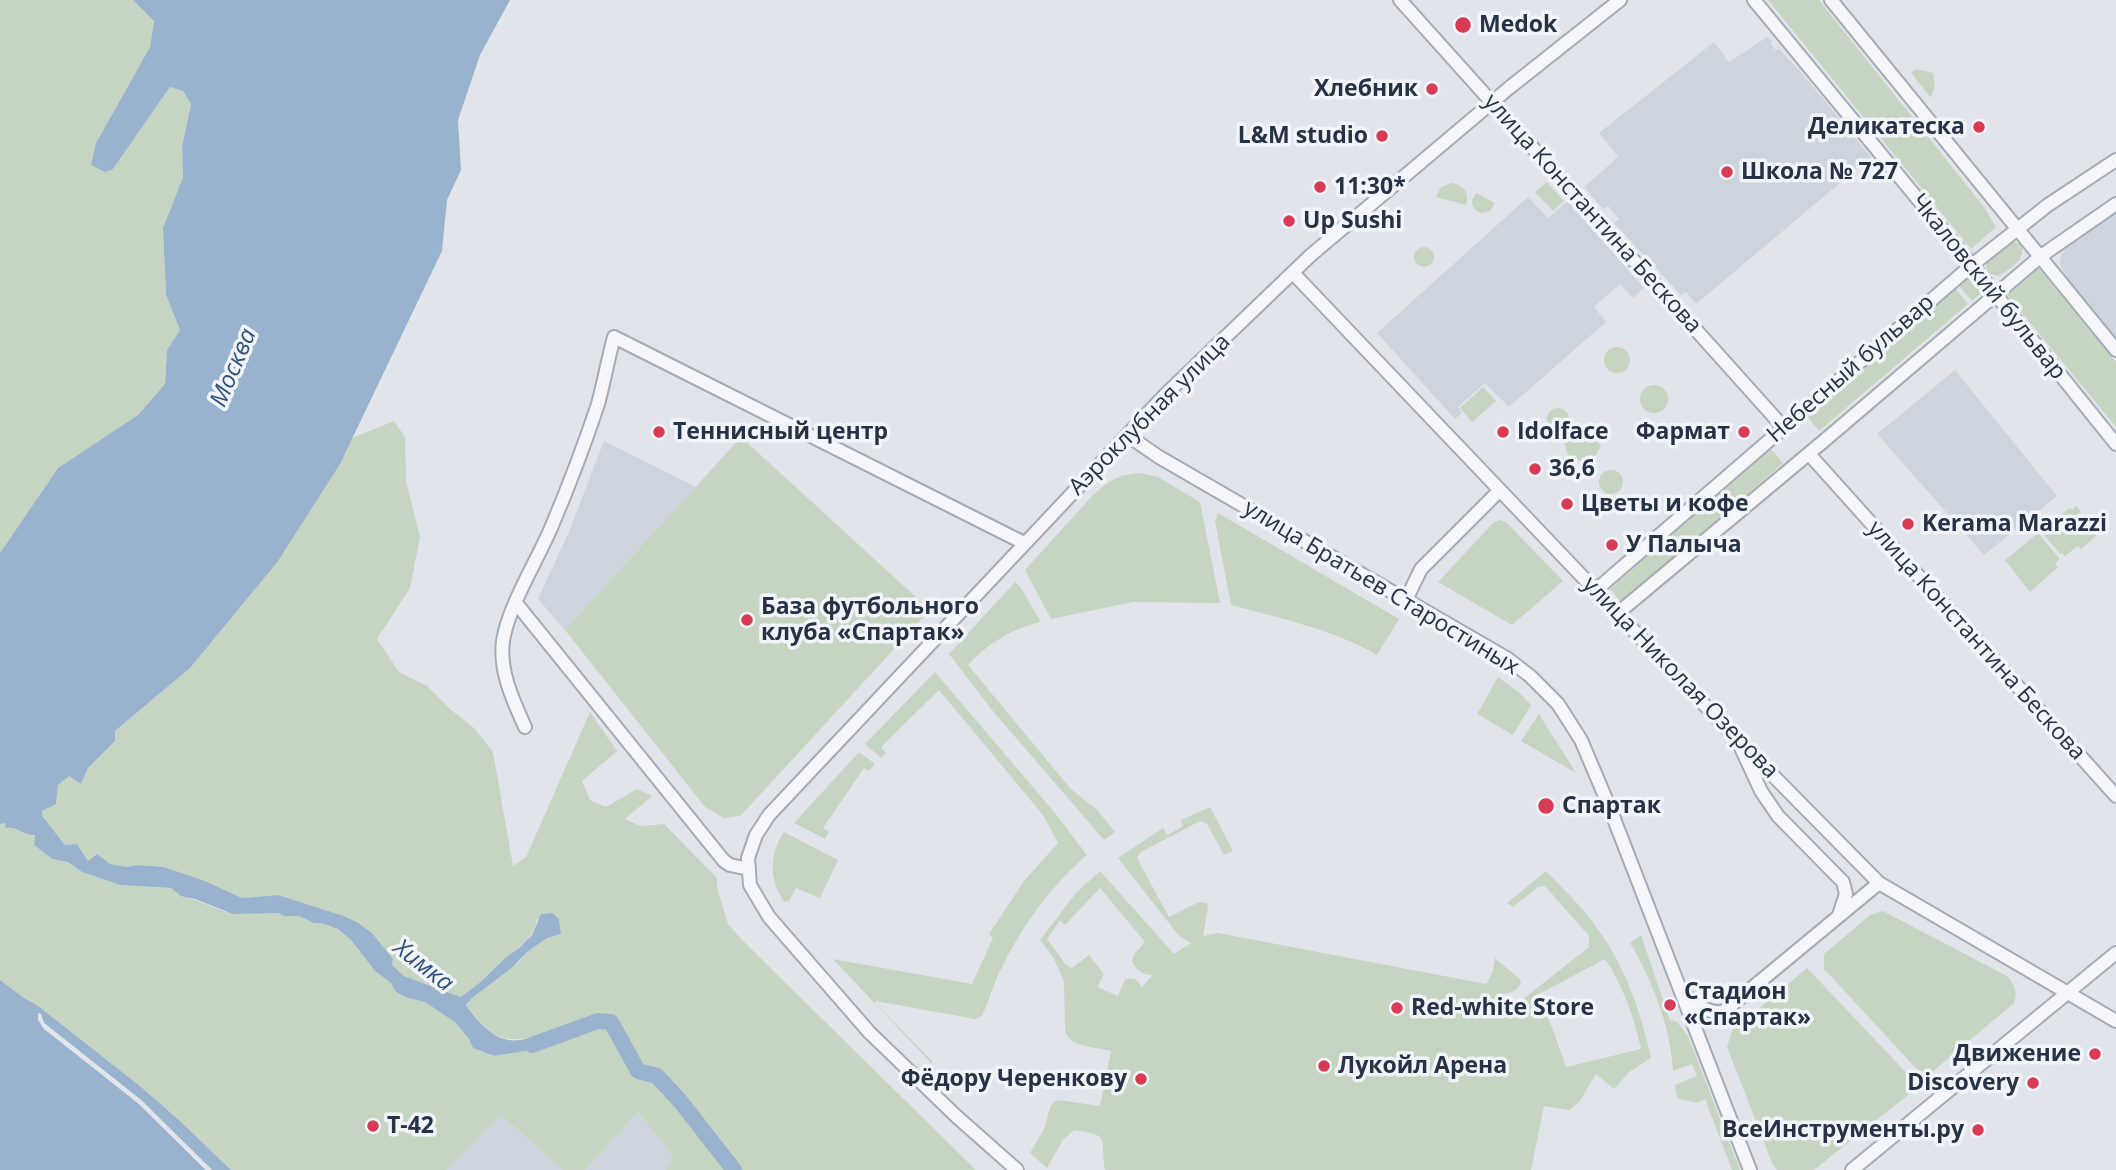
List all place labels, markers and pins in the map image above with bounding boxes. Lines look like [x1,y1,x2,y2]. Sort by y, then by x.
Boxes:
place label: Medok [1479,11,1557,39]
marker: Medok [1453,15,1473,35]
place label: Хлебник [1314,75,1418,103]
marker: Хлебник [1424,81,1440,97]
place label: Деликатеска [1808,113,1965,141]
marker: Деликатеска [1971,119,1987,135]
place label: L&M studio [1238,122,1368,150]
marker: L&M studio [1374,128,1390,144]
place label: Школа № 727 [1741,158,1898,186]
marker: Школа № 727 [1719,164,1735,180]
place label: 11:30* [1334,173,1406,201]
marker: 11:30* [1312,179,1328,195]
place label: Up Sushi [1303,207,1402,235]
marker: Up Sushi [1281,213,1297,229]
place label: Теннисный центр [673,418,888,446]
place label: Idolface [1517,418,1609,446]
place label: Фармат [1636,418,1730,446]
marker: Теннисный центр [651,424,667,440]
marker: Idolface [1495,424,1511,440]
marker: Фармат [1736,424,1752,440]
place label: 36,6 [1549,455,1595,483]
marker: 36,6 [1527,461,1543,477]
place label: Цветы и кофе [1581,490,1749,518]
marker: Цветы и кофе [1559,496,1575,512]
place label: Kerama Marazzi [1922,510,2107,538]
marker: Kerama Marazzi [1900,516,1916,532]
place label: У Палыча [1626,531,1742,559]
marker: У Палыча [1604,537,1620,553]
place label: База футбольного клуба «Спартак» [761,593,979,647]
marker: База футбольного клуба «Спартак» [739,612,755,628]
place label: Спартак [1562,792,1661,820]
marker: Спартак [1536,796,1556,816]
place label: Стадион «Спартак» [1684,978,1811,1032]
place label: Red-white Store [1411,994,1594,1022]
marker: Стадион «Спартак» [1662,997,1678,1013]
marker: Red-white Store [1389,1000,1405,1016]
place label: Движение [1953,1040,2081,1068]
marker: Движение [2087,1046,2103,1062]
place label: Лукойл Арена [1338,1052,1507,1080]
marker: Лукойл Арена [1316,1058,1332,1074]
place label: Фёдору Черенкову [901,1065,1127,1093]
place label: Discovery [1907,1069,2019,1097]
marker: Фёдору Черенкову [1133,1071,1149,1087]
marker: Discovery [2025,1075,2041,1091]
place label: Т-42 [387,1112,434,1140]
place label: ВсеИнструменты.ру [1722,1116,1964,1144]
marker: Т-42 [365,1118,381,1134]
marker: ВсеИнструменты.ру [1970,1122,1986,1138]

